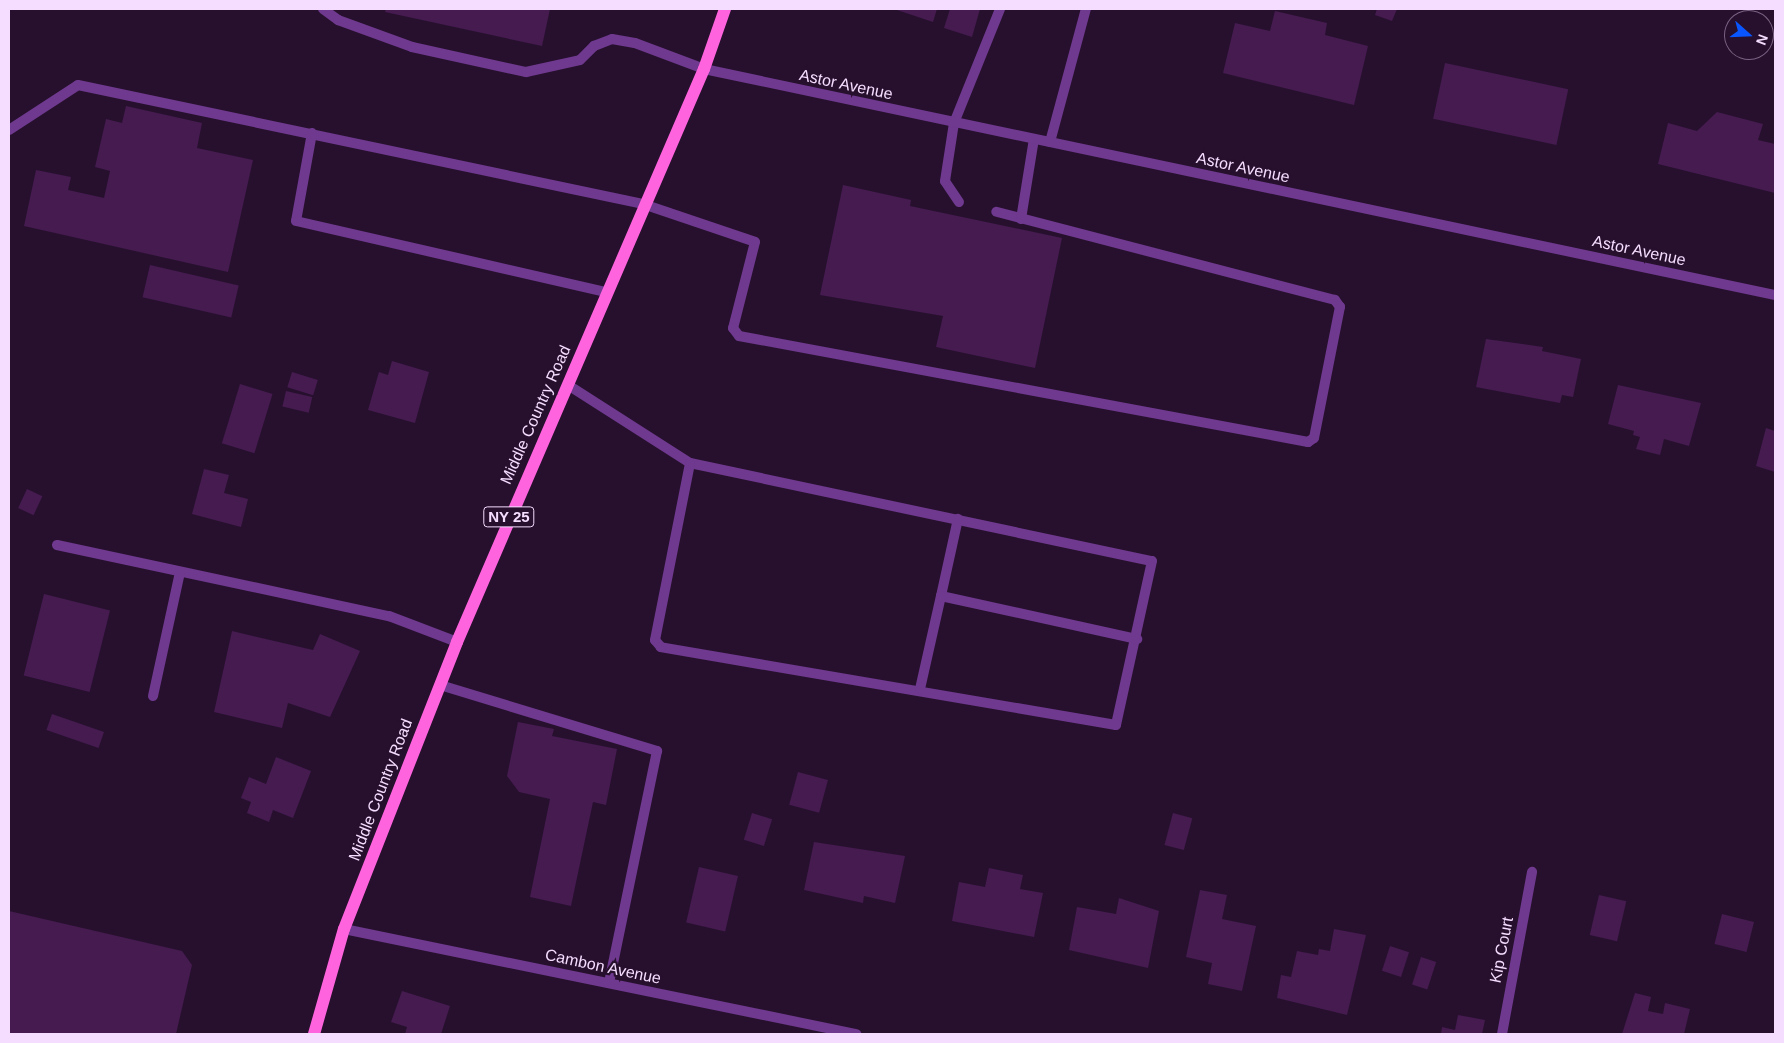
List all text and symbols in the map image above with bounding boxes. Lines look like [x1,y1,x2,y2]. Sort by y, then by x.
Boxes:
north arrow [1724,10,1774,60]
text: N [1753,32,1771,47]
street label: Astor Avenue [797,66,895,104]
street label: Astor Avenue [1194,149,1292,187]
street label: Astor Avenue [1590,232,1688,270]
street label: Middle Country Road [497,342,575,488]
road number: NY 25 [483,504,535,530]
street label: Middle Country Road [345,716,417,864]
street label: Kip Court [1486,915,1518,985]
street label: Cambon Avenue [543,945,663,989]

